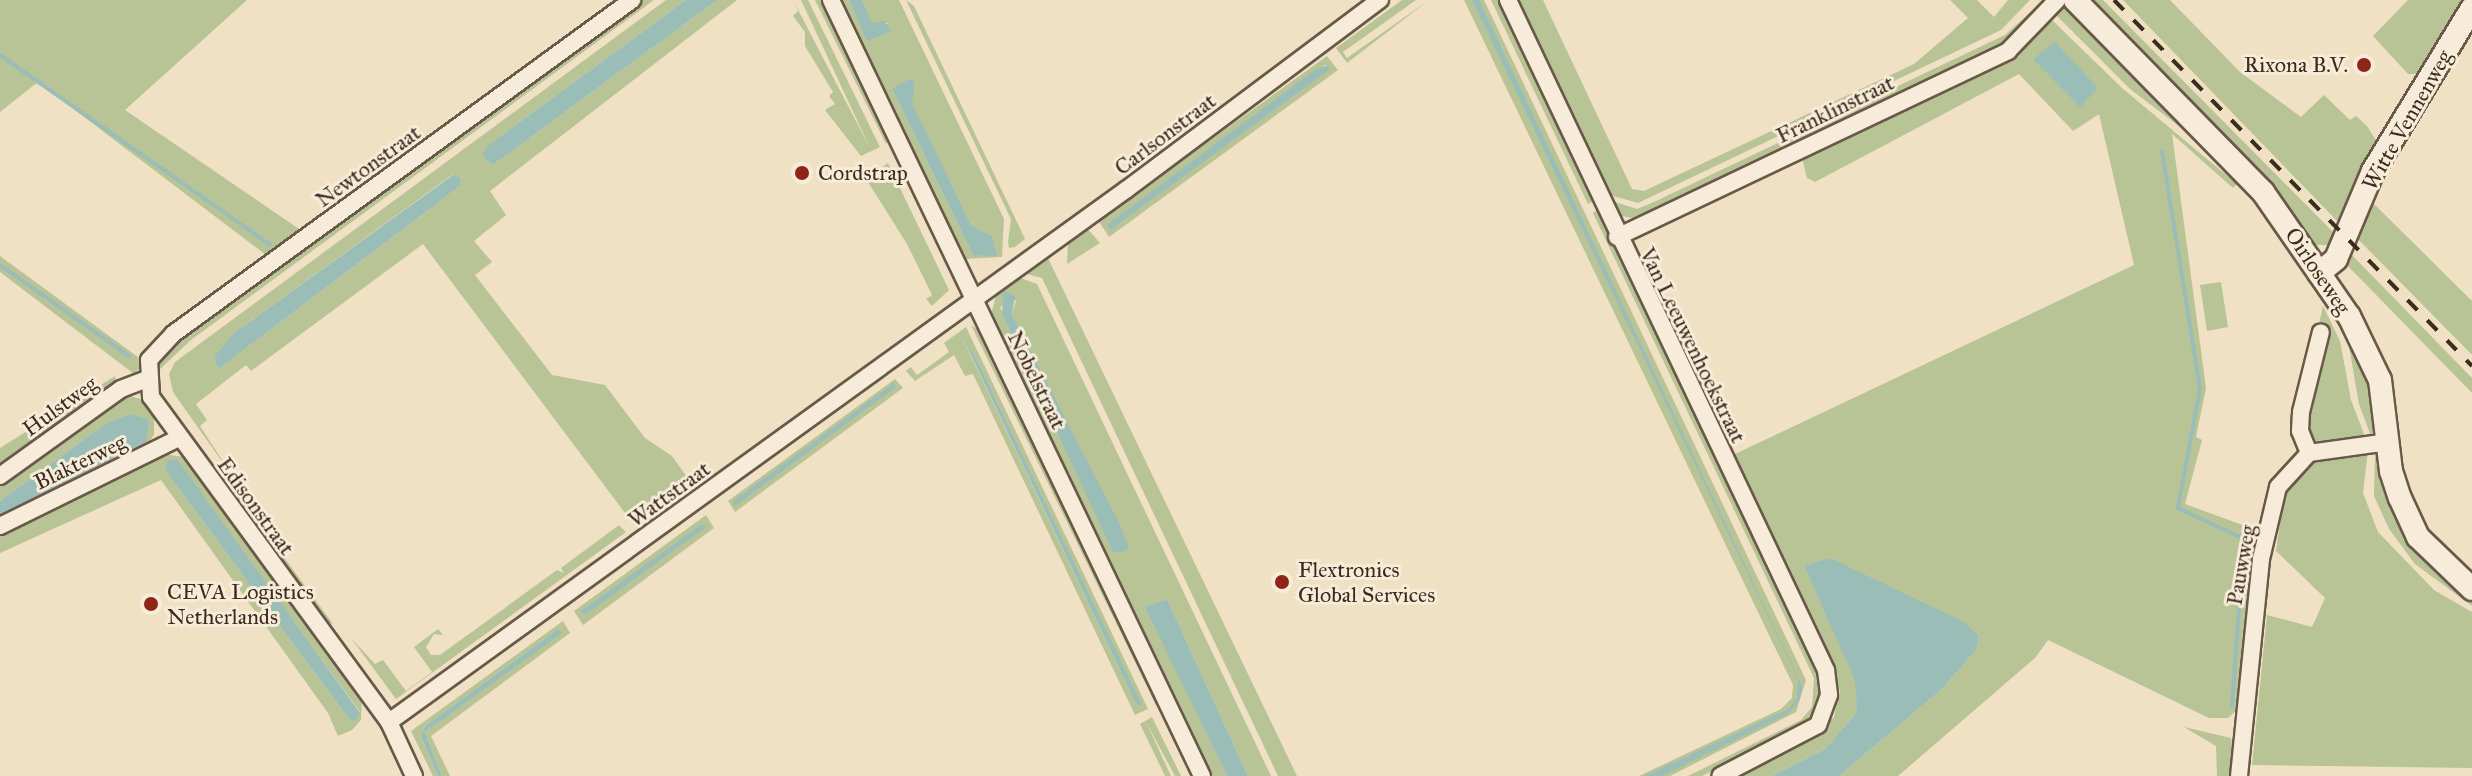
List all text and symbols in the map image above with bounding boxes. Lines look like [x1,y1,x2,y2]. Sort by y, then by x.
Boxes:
street label: Witte Vennenweg [2356,45,2458,195]
place label: Rixona B.V. [2244,52,2348,78]
marker: Rixona B.V. [2355,56,2373,74]
street label: Franklinstraat [1772,69,1898,149]
street label: Carlsonstraat [1109,87,1221,181]
street label: Newtonstraat [310,119,426,213]
place label: Cordstrap [818,160,908,186]
marker: Cordstrap [793,164,811,182]
street label: Oirloseweg [2279,223,2357,319]
street label: Van Leeuwenhoekstraat [1634,243,1752,447]
street label: Nobelstraat [1002,327,1072,433]
street label: Hulstweg [17,370,103,442]
street label: Blakterweg [30,428,130,496]
street label: Edisonstraat [212,452,300,560]
street label: Wattstraat [623,455,715,533]
street label: Pauwweg [2221,523,2261,607]
place label: Flextronics Global Services [1298,556,1435,608]
marker: Flextronics Global Services [1273,573,1291,591]
place label: CEVA Logistics Netherlands [167,578,314,630]
marker: CEVA Logistics Netherlands [142,595,160,613]

